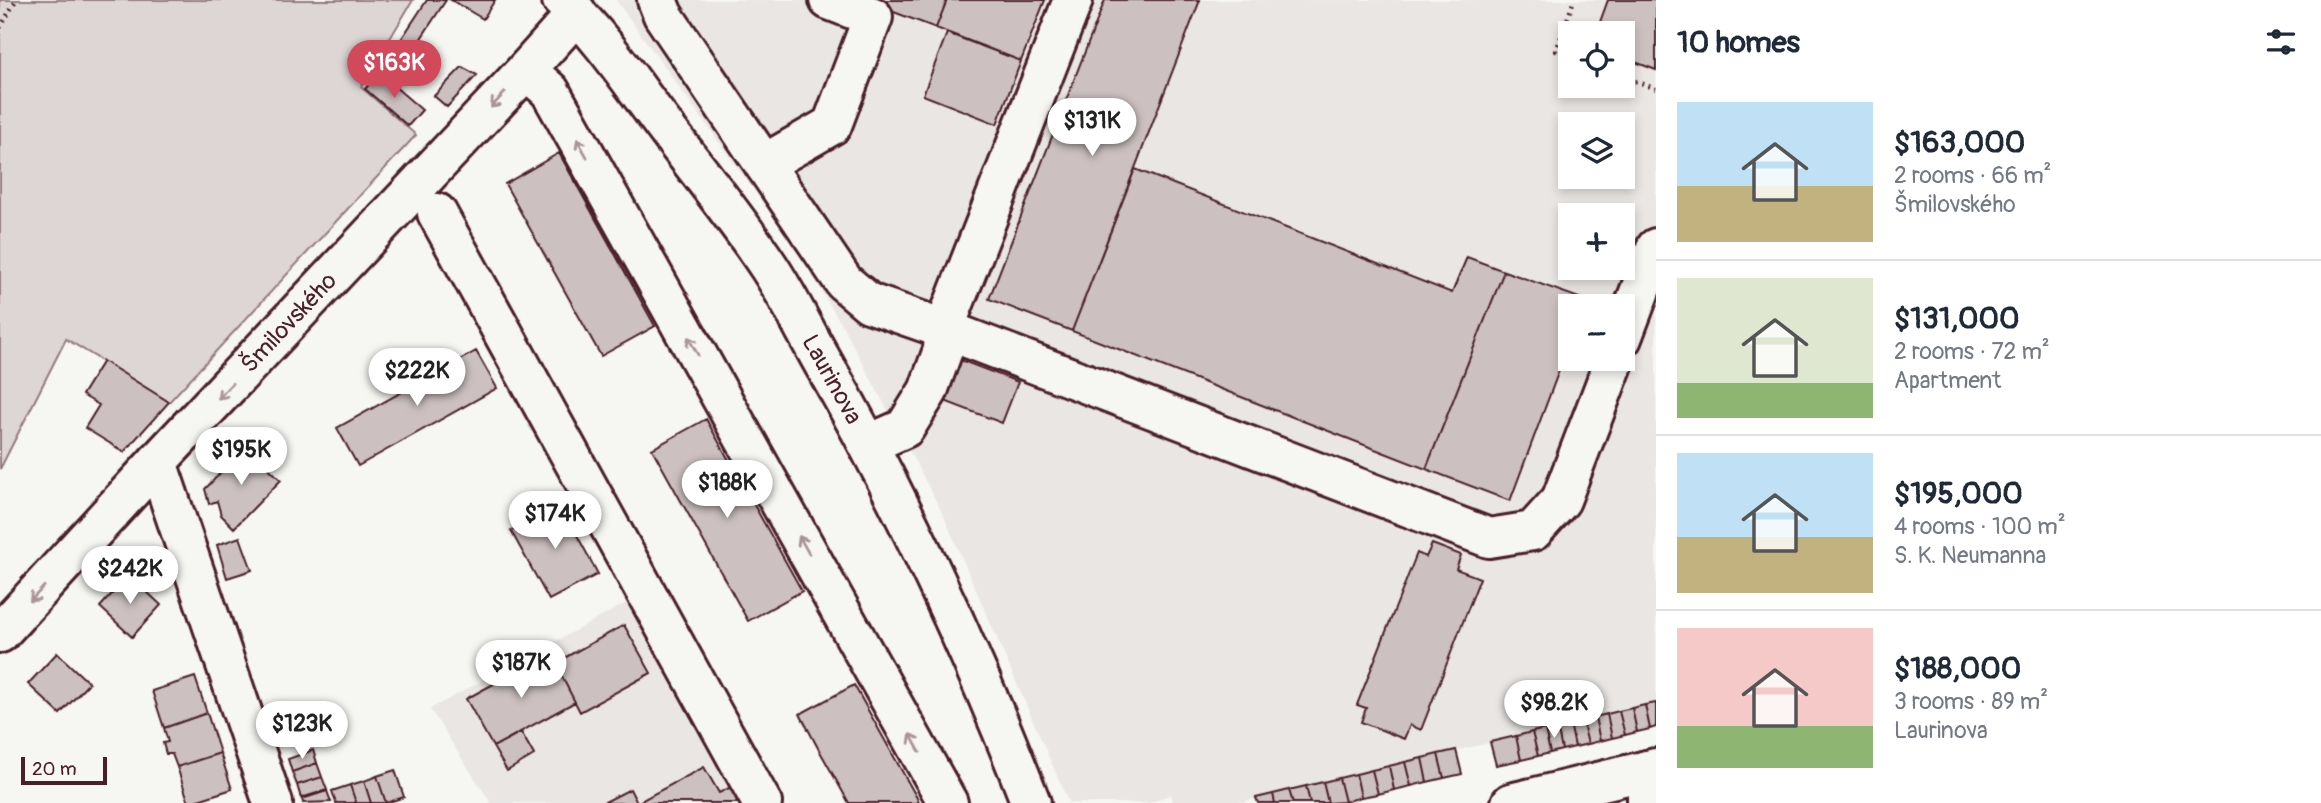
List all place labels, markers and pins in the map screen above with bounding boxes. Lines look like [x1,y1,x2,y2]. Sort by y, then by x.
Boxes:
pin: $163K [345,41,443,100]
pin: $131K [1043,99,1141,158]
pin: $222K [368,348,466,408]
pin: $195K [192,428,290,487]
pin: $188K [678,461,776,520]
pin: $174K [506,491,604,551]
pin: $242K [81,546,179,606]
pin: $187K [472,640,570,700]
pin: $98.2K [1497,680,1611,740]
pin: $123K [253,702,351,761]

